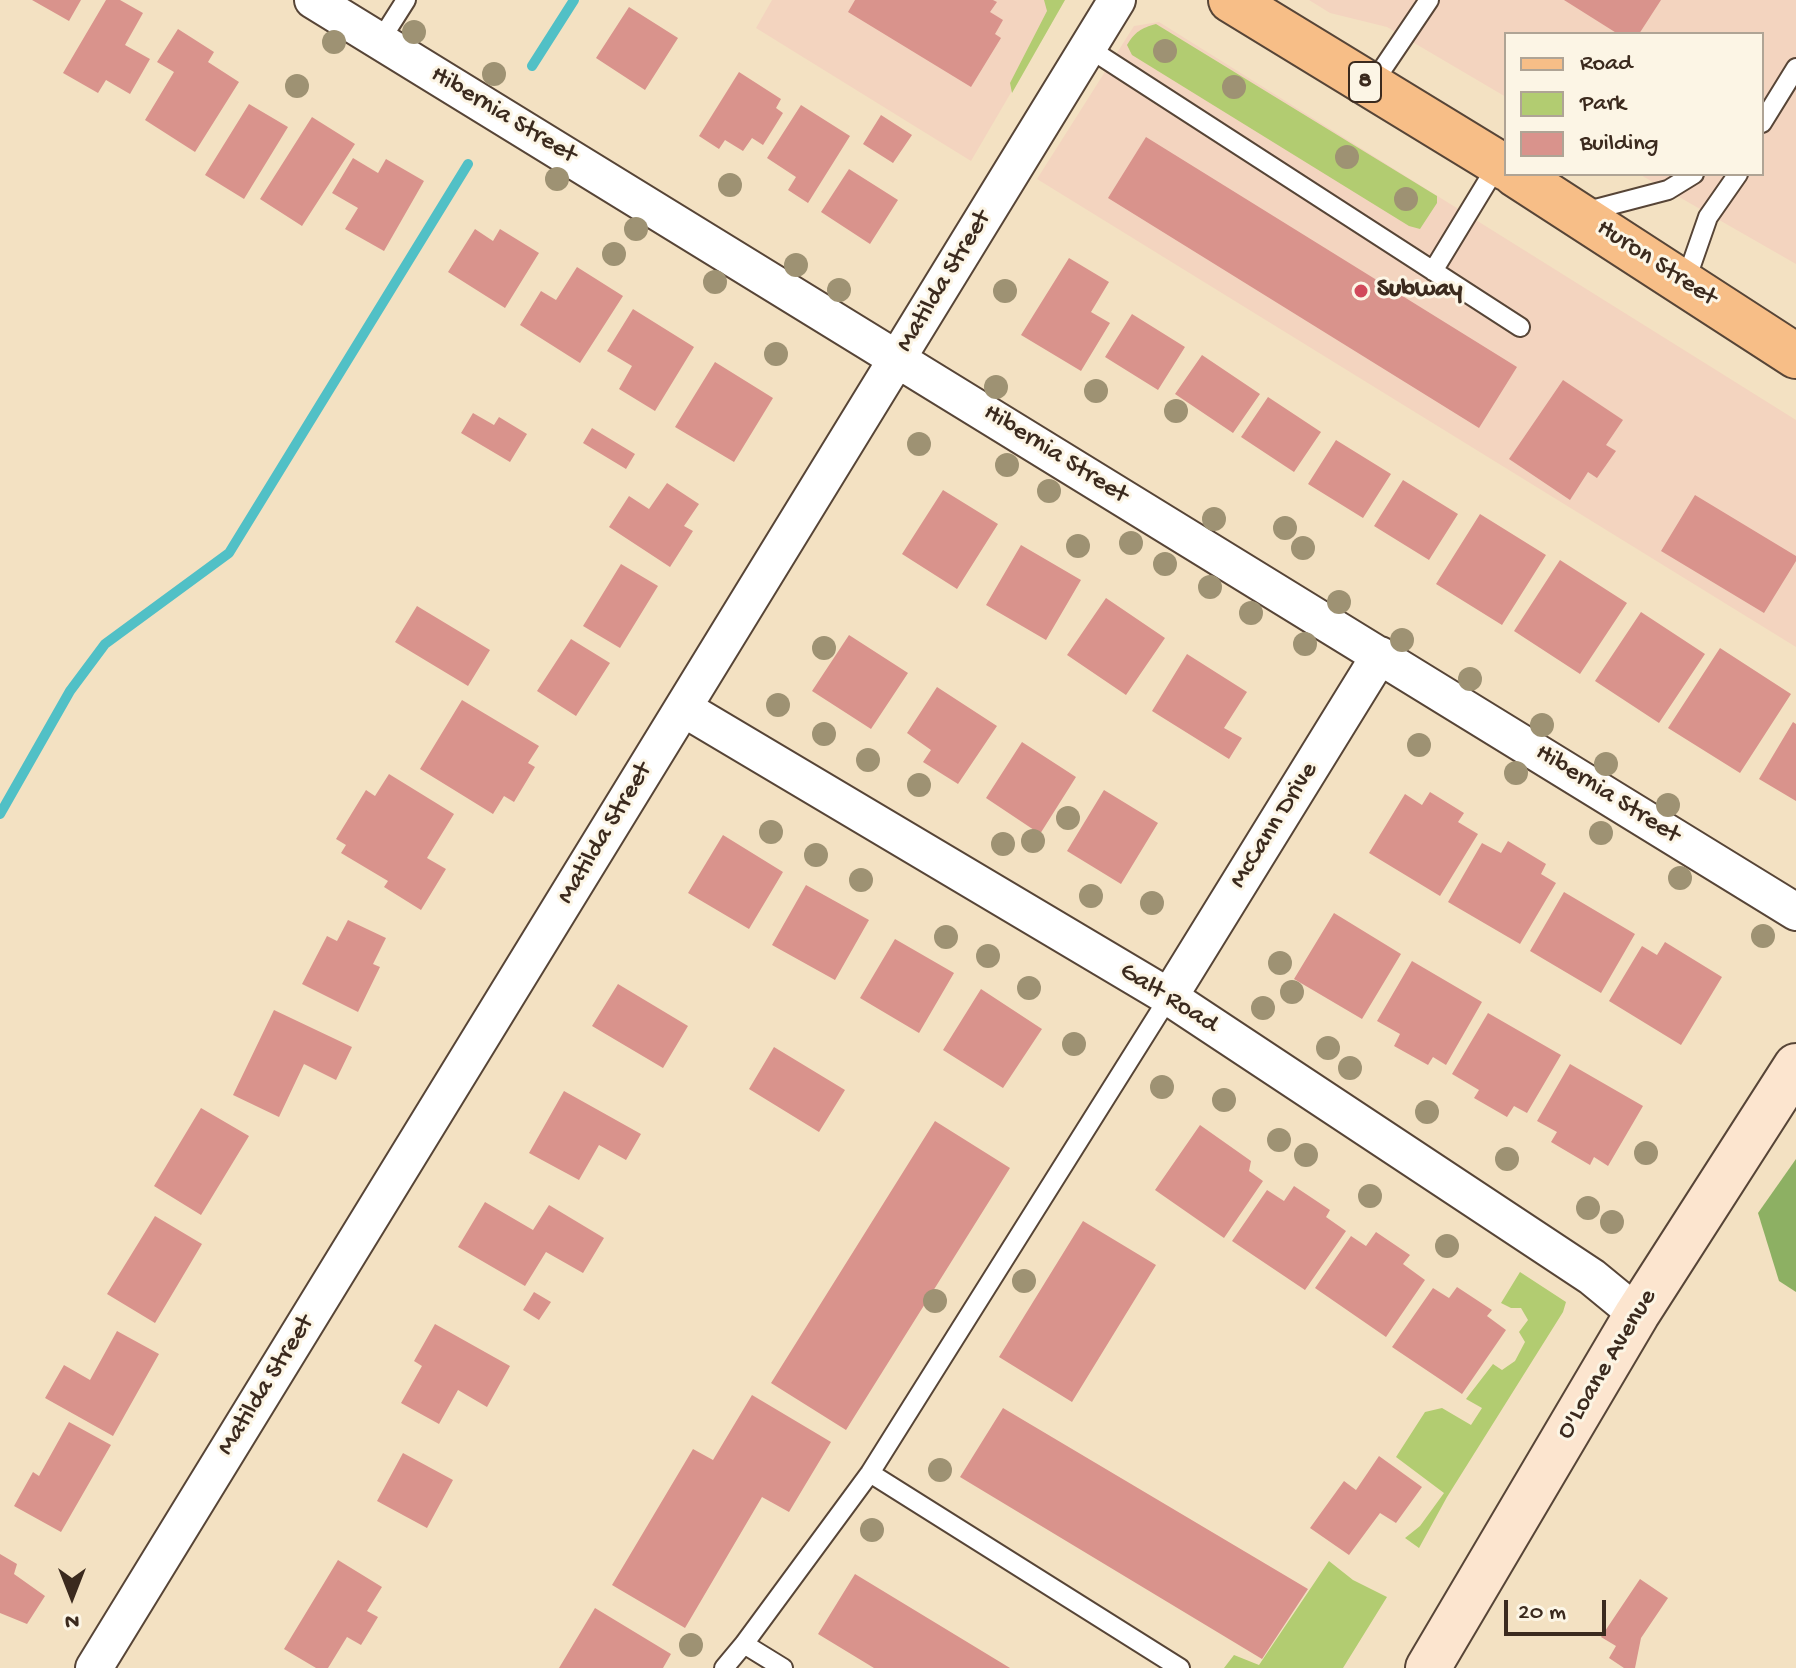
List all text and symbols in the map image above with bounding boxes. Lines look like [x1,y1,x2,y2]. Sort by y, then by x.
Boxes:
legend [1504,32,1764,176]
text: Road [1580,50,1632,79]
street label: Hibernia Street [424,60,582,172]
road number: 8 [1349,62,1381,102]
text: Park [1580,90,1626,119]
text: Building [1580,130,1658,159]
street label: Matilda Street [891,206,999,358]
street label: Huron Street [1590,213,1722,315]
place label: Subway [1377,275,1462,307]
marker: Subway [1352,282,1370,300]
street label: Hibernia Street [977,398,1133,512]
street label: Hibernia Street [1529,738,1685,852]
street label: McCann Drive [1224,757,1326,895]
street label: Matilda Street [552,758,660,910]
street label: Galt Road [1113,957,1223,1041]
street label: O'Loane Avenue [1551,1284,1665,1446]
street label: Matilda Street [211,1310,323,1462]
north arrow [32,1556,112,1636]
scale bar [1508,1584,1610,1634]
text: 20 m [1518,1599,1566,1628]
text: N [65,1607,79,1633]

